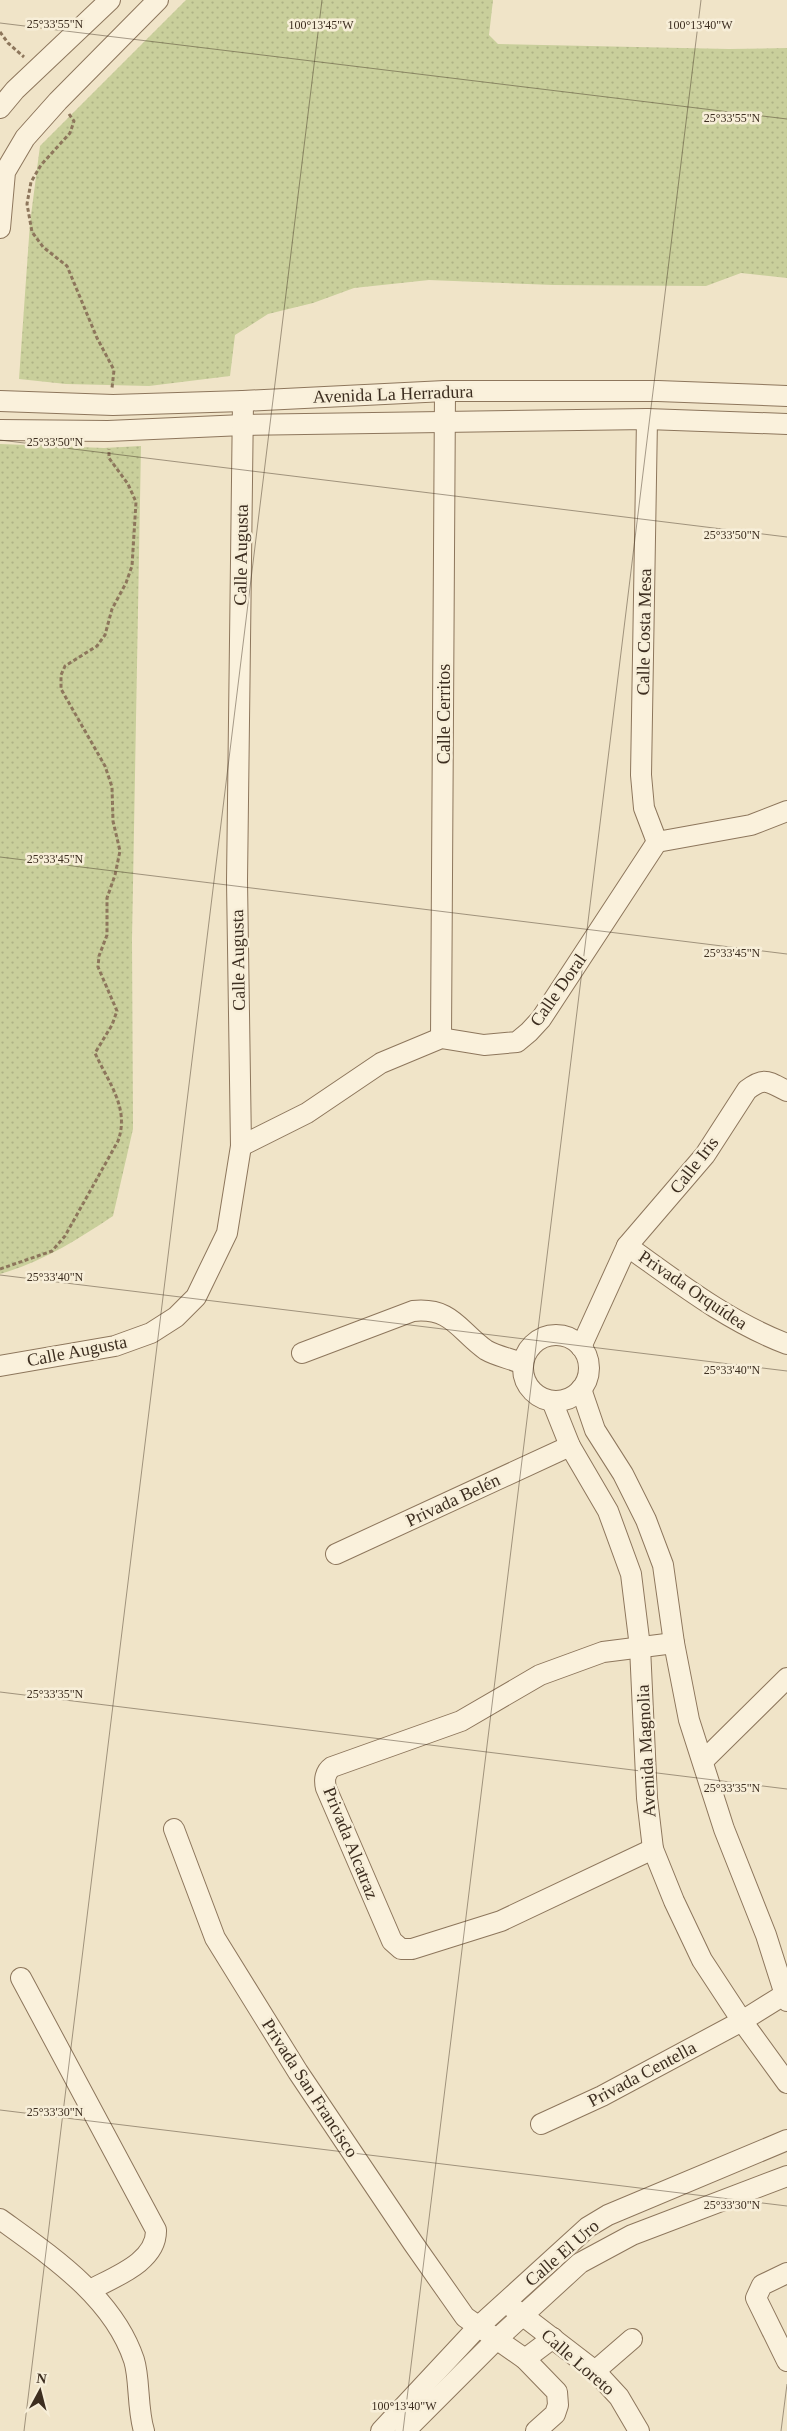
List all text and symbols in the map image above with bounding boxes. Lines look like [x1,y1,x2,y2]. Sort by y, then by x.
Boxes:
text: 25°33'55"N [27,17,84,31]
text: 100°13'45"W [288,18,354,32]
text: 100°13'40"W [667,18,733,32]
text: 25°33'55"N [704,111,761,125]
street label: Avenida La Herradura [312,381,474,407]
text: 25°33'50"N [27,435,84,449]
street label: Calle Augusta [230,504,252,606]
text: 25°33'50"N [704,528,761,542]
street label: Calle Costa Mesa [633,568,655,696]
street label: Calle Cerritos [434,664,454,764]
text: 25°33'45"N [27,852,84,866]
street label: Calle Augusta [227,909,249,1011]
text: 25°33'45"N [704,946,761,960]
street label: Calle Doral [526,950,590,1030]
street label: Calle Iris [666,1133,722,1197]
street label: Privada Orquídea [635,1246,751,1334]
text: 25°33'40"N [27,1270,84,1284]
street label: Calle Augusta [25,1332,129,1370]
text: 25°33'40"N [704,1363,761,1377]
street label: Privada Belén [403,1469,503,1531]
street label: Avenida Magnolia [633,1684,659,1818]
text: 25°33'35"N [27,1687,84,1701]
text: 25°33'35"N [704,1781,761,1795]
street label: Privada Alcatraz [319,1784,383,1902]
street label: Privada San Francisco [258,2015,362,2161]
street label: Privada Centella [585,2037,699,2111]
text: 25°33'30"N [27,2105,84,2119]
text: 25°33'30"N [704,2198,761,2212]
street label: Calle El Uro [521,2216,603,2290]
street label: Calle Loreto [537,2325,619,2399]
north arrow [15,2366,65,2416]
text: N [36,2371,47,2387]
text: 100°13'40"W [371,2399,437,2413]

